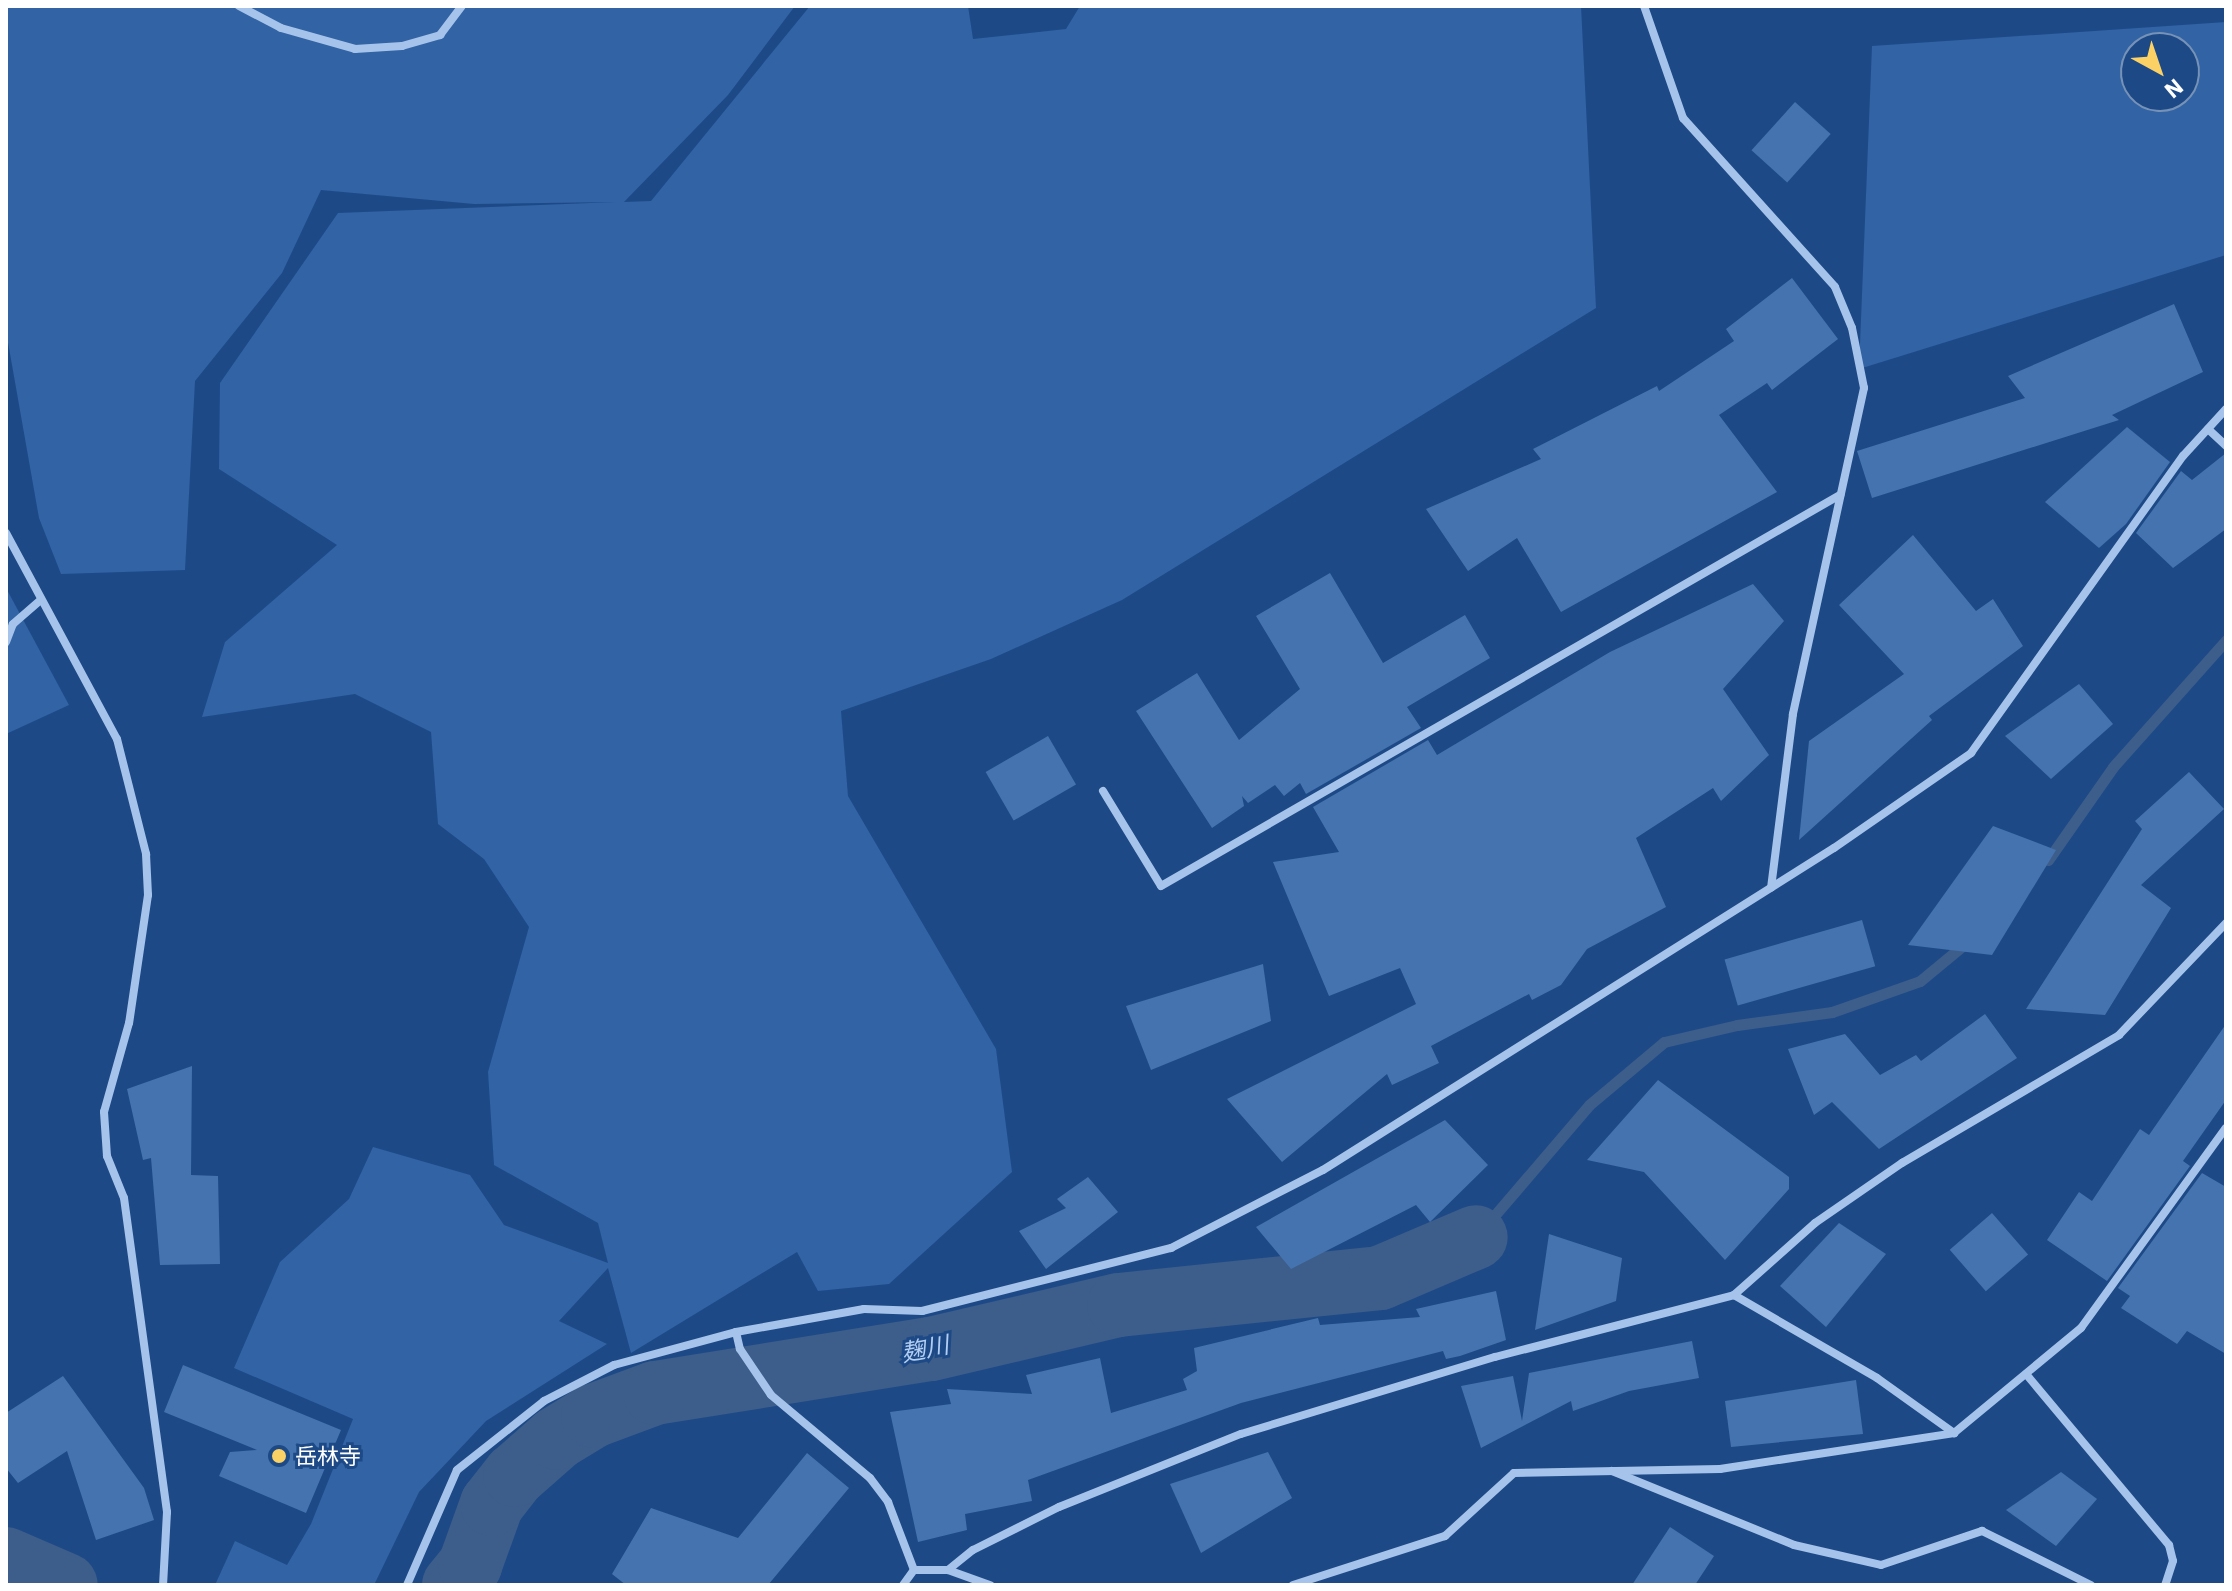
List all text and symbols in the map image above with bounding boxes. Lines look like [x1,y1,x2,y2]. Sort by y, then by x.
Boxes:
north arrow [2120,32,2200,112]
text: N [2159,73,2190,105]
water label: 麹川 [899,1330,951,1368]
place label: 岳林寺 [295,1443,361,1469]
marker: 岳林寺 [270,1447,288,1465]

